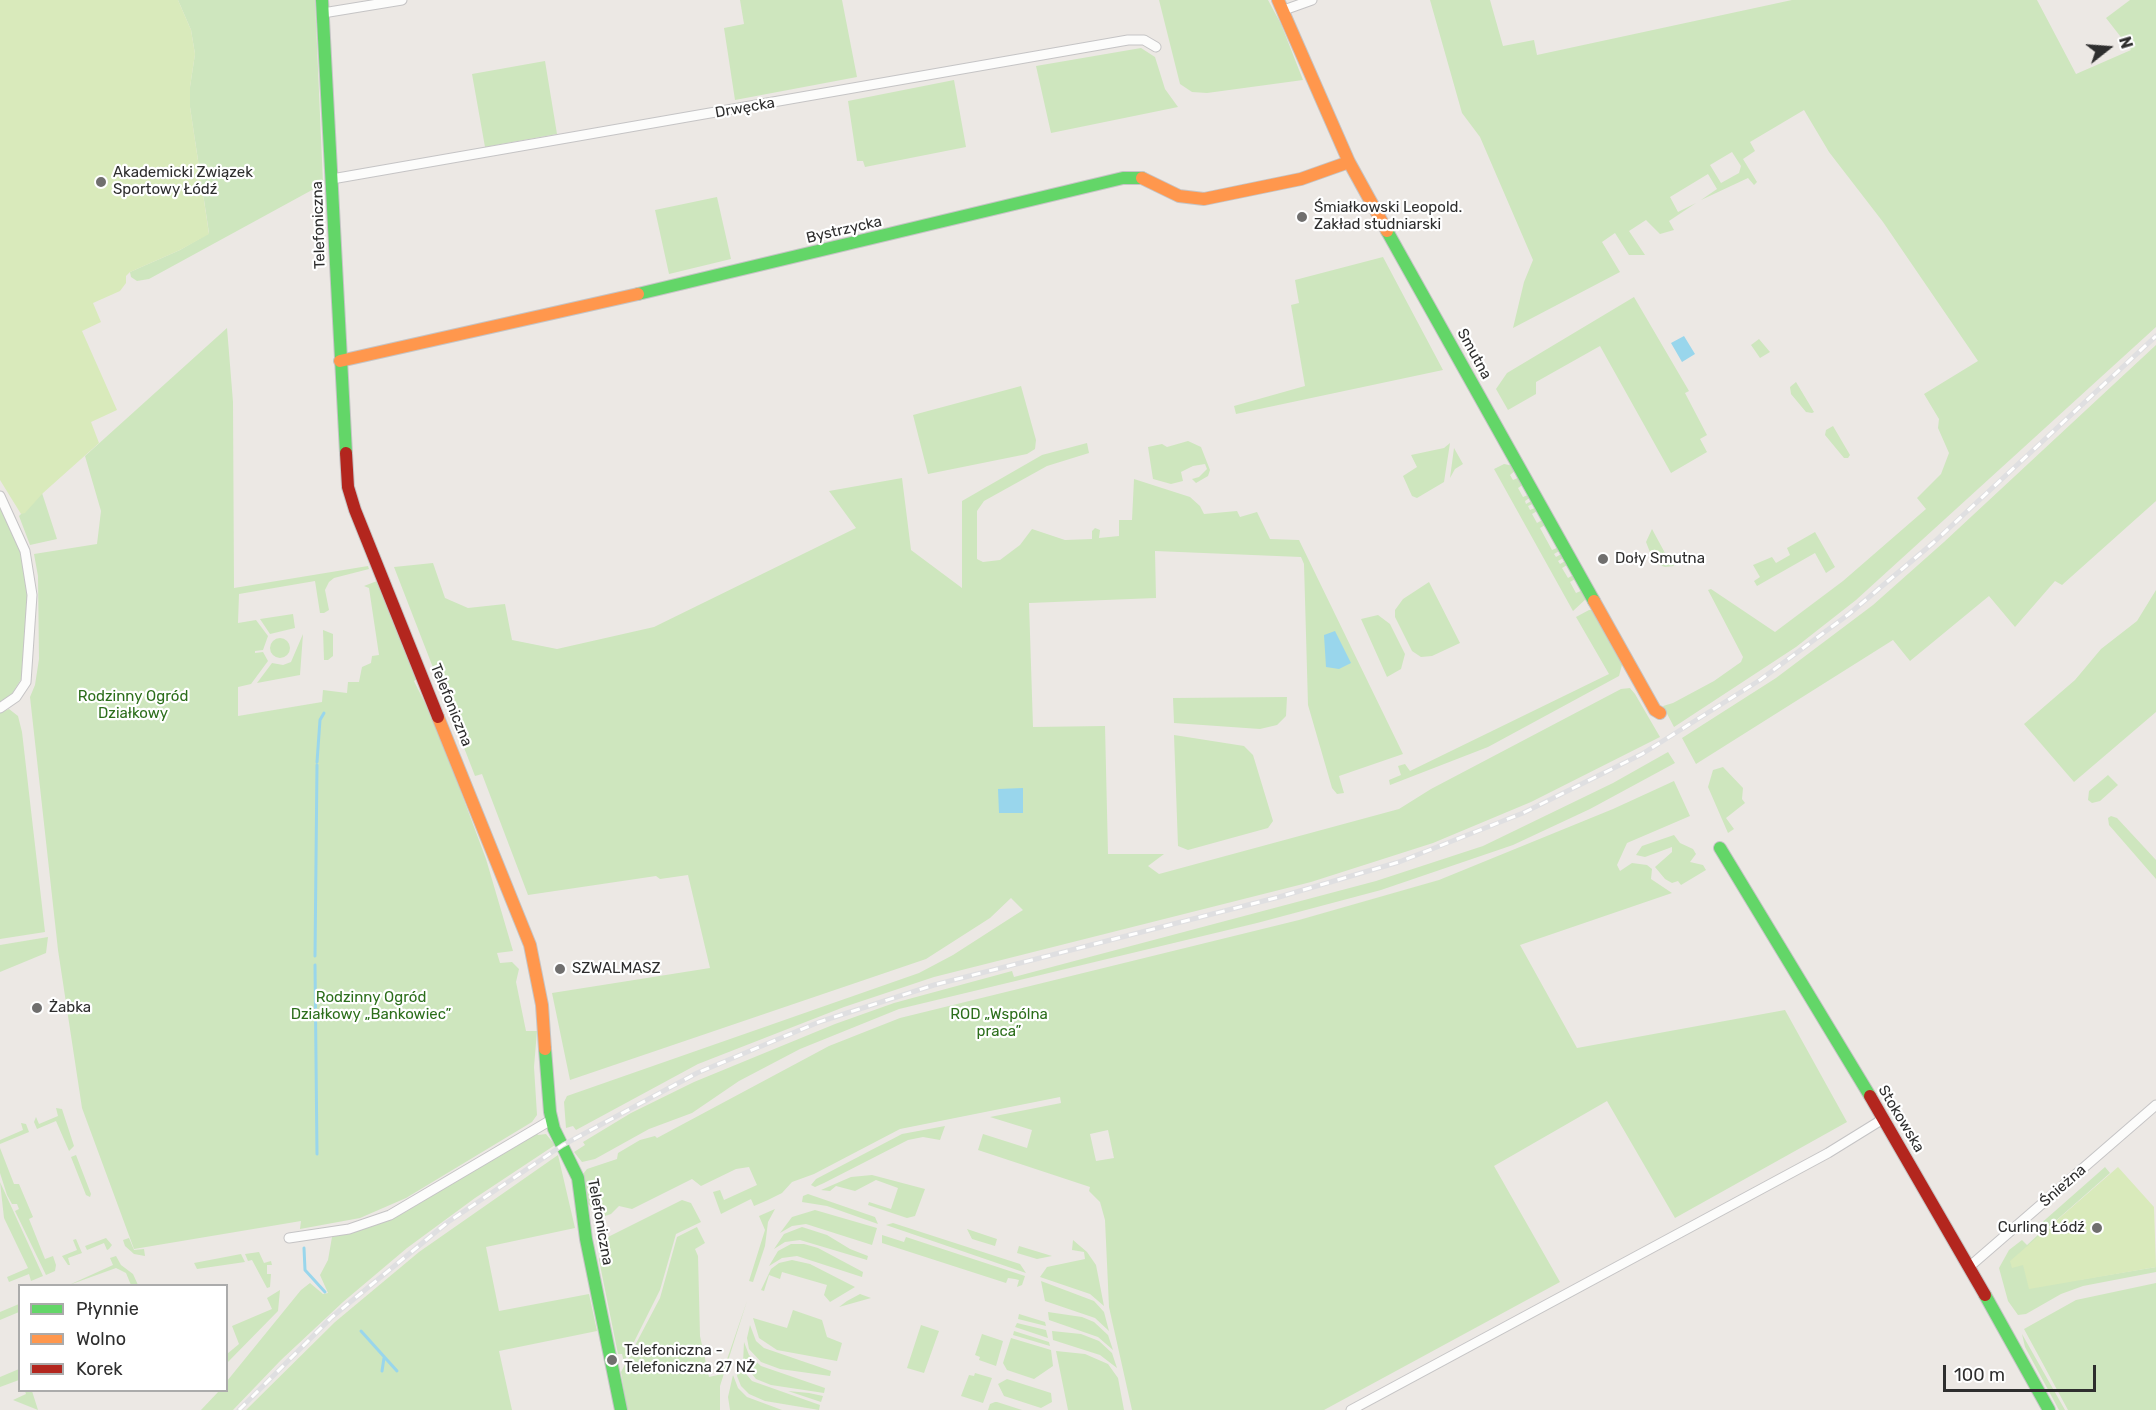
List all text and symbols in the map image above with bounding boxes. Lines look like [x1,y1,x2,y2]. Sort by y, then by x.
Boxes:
north arrow [2078,18,2138,78]
text: N [2115,34,2136,51]
street label: Drwęcka [714,94,776,122]
place label: Akademicki Związek Sportowy Łódź [113,164,253,199]
marker: Akademicki Związek Sportowy Łódź [94,175,108,189]
street label: Telefoniczna [308,181,330,269]
place label: Śmiałkowski Leopold. Zakład studniarski [1314,199,1462,234]
marker: Śmiałkowski Leopold. Zakład studniarski [1295,210,1309,224]
street label: Bystrzycka [804,213,884,247]
street label: Smutna [1453,326,1495,382]
place label: Doły Smutna [1615,550,1705,568]
marker: Doły Smutna [1596,552,1610,566]
street label: Telefoniczna [426,661,476,749]
park label: Rodzinny Ogród Działkowy [78,688,188,723]
place label: SZWALMASZ [572,960,661,978]
marker: SZWALMASZ [553,962,567,976]
park label: Rodzinny Ogród Działkowy „Bankowiec” [291,989,451,1024]
place label: Żabka [49,999,91,1017]
marker: Żabka [30,1001,44,1015]
park label: ROD „Wspólna praca” [950,1006,1048,1041]
street label: Stokowska [1874,1082,1928,1156]
street label: Śnieżna [2036,1161,2090,1211]
street label: Telefoniczna [584,1177,616,1267]
place label: Curling Łódź [1998,1219,2085,1237]
marker: Curling Łódź [2090,1221,2104,1235]
legend [18,1284,228,1392]
text: Płynnie [76,1298,139,1320]
text: Wolno [76,1328,126,1350]
place label: Telefoniczna - Telefoniczna 27 NŻ [624,1342,755,1377]
marker: Telefoniczna - Telefoniczna 27 NŻ [605,1353,619,1367]
scale bar [1946,1353,2099,1391]
text: Korek [76,1358,123,1380]
text: 100 m [1954,1364,2005,1386]

